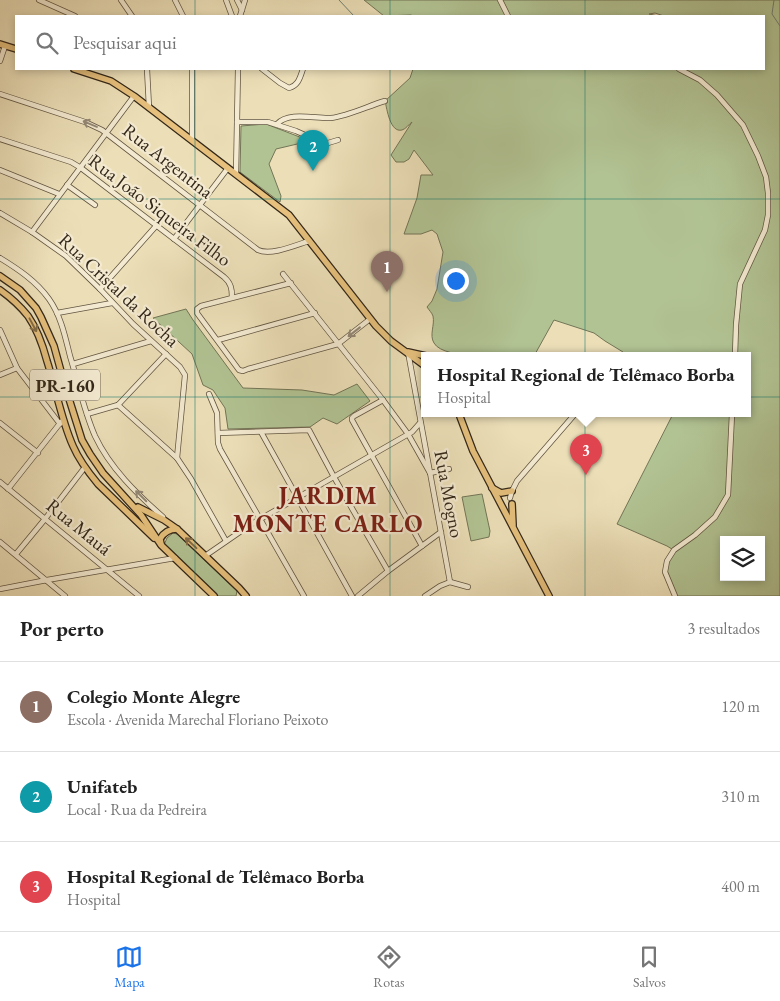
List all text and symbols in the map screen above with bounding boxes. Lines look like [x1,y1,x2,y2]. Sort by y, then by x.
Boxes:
search box [15,15,765,70]
icon: search [33,29,61,57]
text: Pesquisar aqui [73,30,177,55]
street label: Rua Argentina [118,118,219,204]
one-way arrow [83,119,98,129]
pin: 2 [297,130,329,171]
street label: Rua João Siqueira Filho [84,148,236,272]
street label: Rua Cristal da Rocha [53,227,185,353]
pin: 1 [371,251,403,292]
your location [443,268,469,294]
one-way arrow [29,317,38,332]
one-way arrow [348,326,361,337]
popup [421,352,751,417]
text: Hospital Regional de Telêmaco Borba [437,362,735,387]
road number: PR-160 [30,370,100,400]
text: Hospital [437,387,491,408]
pin: 3 [570,434,602,475]
street label: Rua Mogno [428,448,470,540]
district label: JARDIM MONTE CARLO [232,480,424,539]
one-way arrow [135,490,147,502]
street label: Rua Mauá [41,493,117,561]
map controls [720,536,765,581]
button: layers [720,536,765,581]
one-way arrow [184,537,197,549]
text: Por perto [20,615,104,642]
text: 3 resultados [688,618,760,639]
text: Colegio Monte Alegre [67,684,240,709]
text: 1 [32,696,40,717]
text: 120 m [721,696,760,717]
text: Escola · Avenida Marechal Floriano Peixoto [67,709,329,730]
text: Unifateb [67,774,137,799]
text: 2 [32,786,40,807]
text: 310 m [721,786,760,807]
text: Local · Rua da Pedreira [67,799,207,820]
text: Hospital Regional de Telêmaco Borba [67,864,364,889]
text: 3 [32,876,40,897]
text: 400 m [721,876,760,897]
text: Hospital [67,889,121,910]
tab: Mapa [114,943,145,991]
tab: Rotas [373,943,405,991]
tab: Salvos [633,943,666,991]

